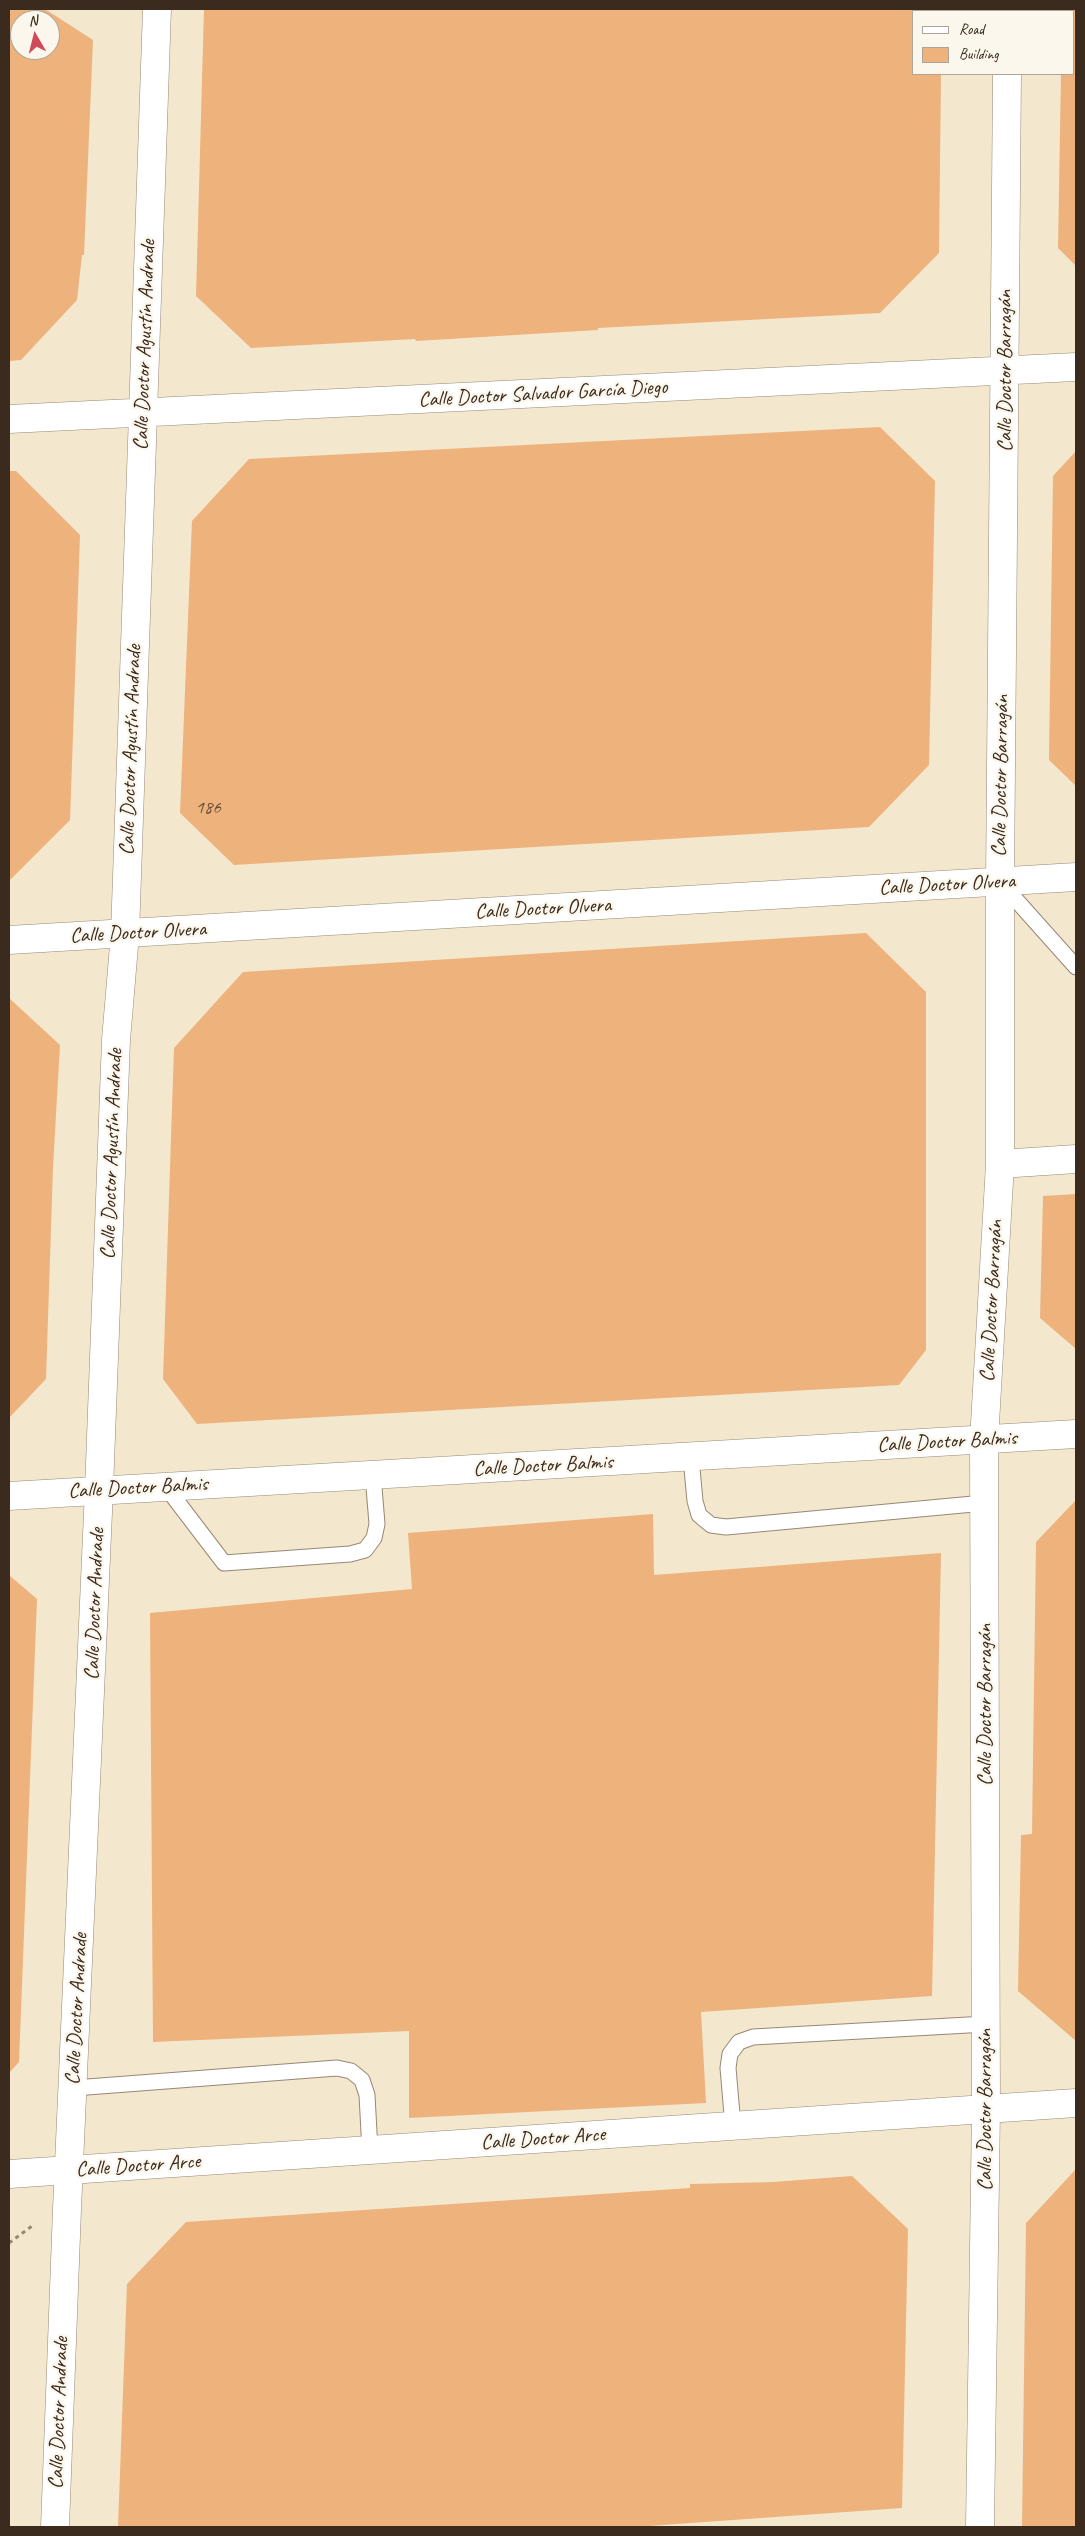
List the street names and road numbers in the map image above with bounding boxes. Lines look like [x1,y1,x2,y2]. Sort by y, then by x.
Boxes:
street label: Calle Doctor Agustín Andrade [129,239,161,451]
street label: Calle Doctor Barragán [992,290,1018,452]
street label: Calle Doctor Salvador García Diego [418,375,668,413]
street label: Calle Doctor Agustín Andrade [115,644,147,856]
street label: Calle Doctor Barragán [987,695,1015,857]
street label: Calle Doctor Olvera [878,869,1016,901]
street label: Calle Doctor Olvera [474,893,612,925]
street label: Calle Doctor Olvera [69,917,207,949]
street label: Calle Doctor Agustín Andrade [96,1048,128,1260]
street label: Calle Doctor Barragán [975,1219,1009,1383]
street label: Calle Doctor Balmis [876,1426,1018,1458]
street label: Calle Doctor Balmis [472,1450,614,1482]
street label: Calle Doctor Balmis [67,1472,209,1504]
street label: Calle Doctor Andrade [80,1528,110,1680]
street label: Calle Doctor Barragán [972,1624,998,1786]
street label: Calle Doctor Andrade [60,1932,94,2086]
street label: Calle Doctor Barragán [972,2029,998,2191]
street label: Calle Doctor Arce [480,2122,606,2156]
street label: Calle Doctor Arce [75,2149,201,2183]
street label: Calle Doctor Andrade [44,2337,74,2489]

